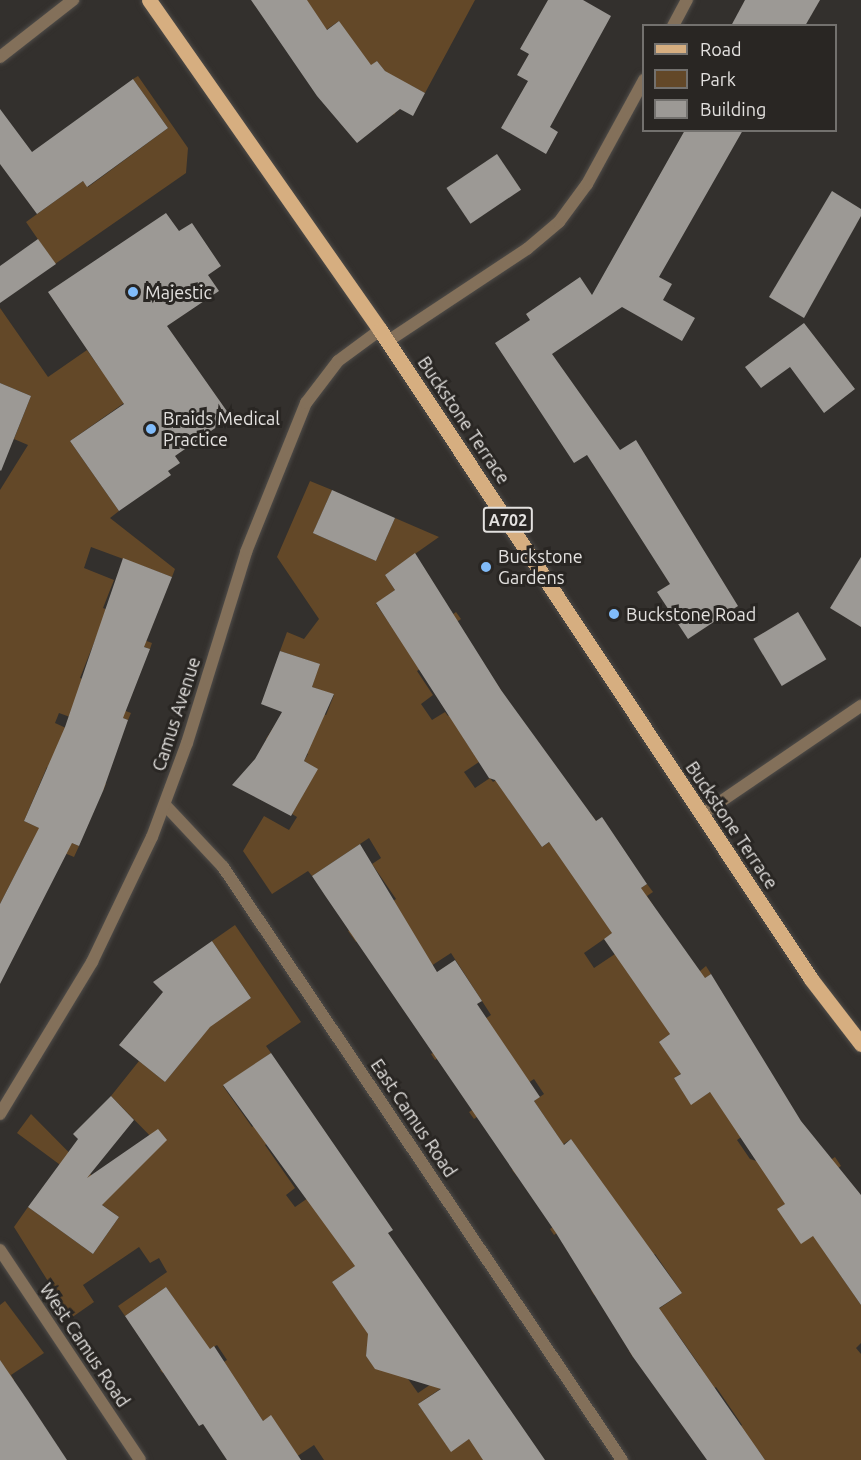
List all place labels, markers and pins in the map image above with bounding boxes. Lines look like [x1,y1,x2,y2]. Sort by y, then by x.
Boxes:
place label: Majestic [145,281,212,303]
marker: Majestic [126,285,140,299]
place label: Braids Medical Practice [163,408,280,450]
marker: Braids Medical Practice [144,422,158,436]
place label: Buckstone Gardens [498,546,583,588]
marker: Buckstone Gardens [479,560,493,574]
place label: Buckstone Road [626,603,756,625]
marker: Buckstone Road [607,607,621,621]

